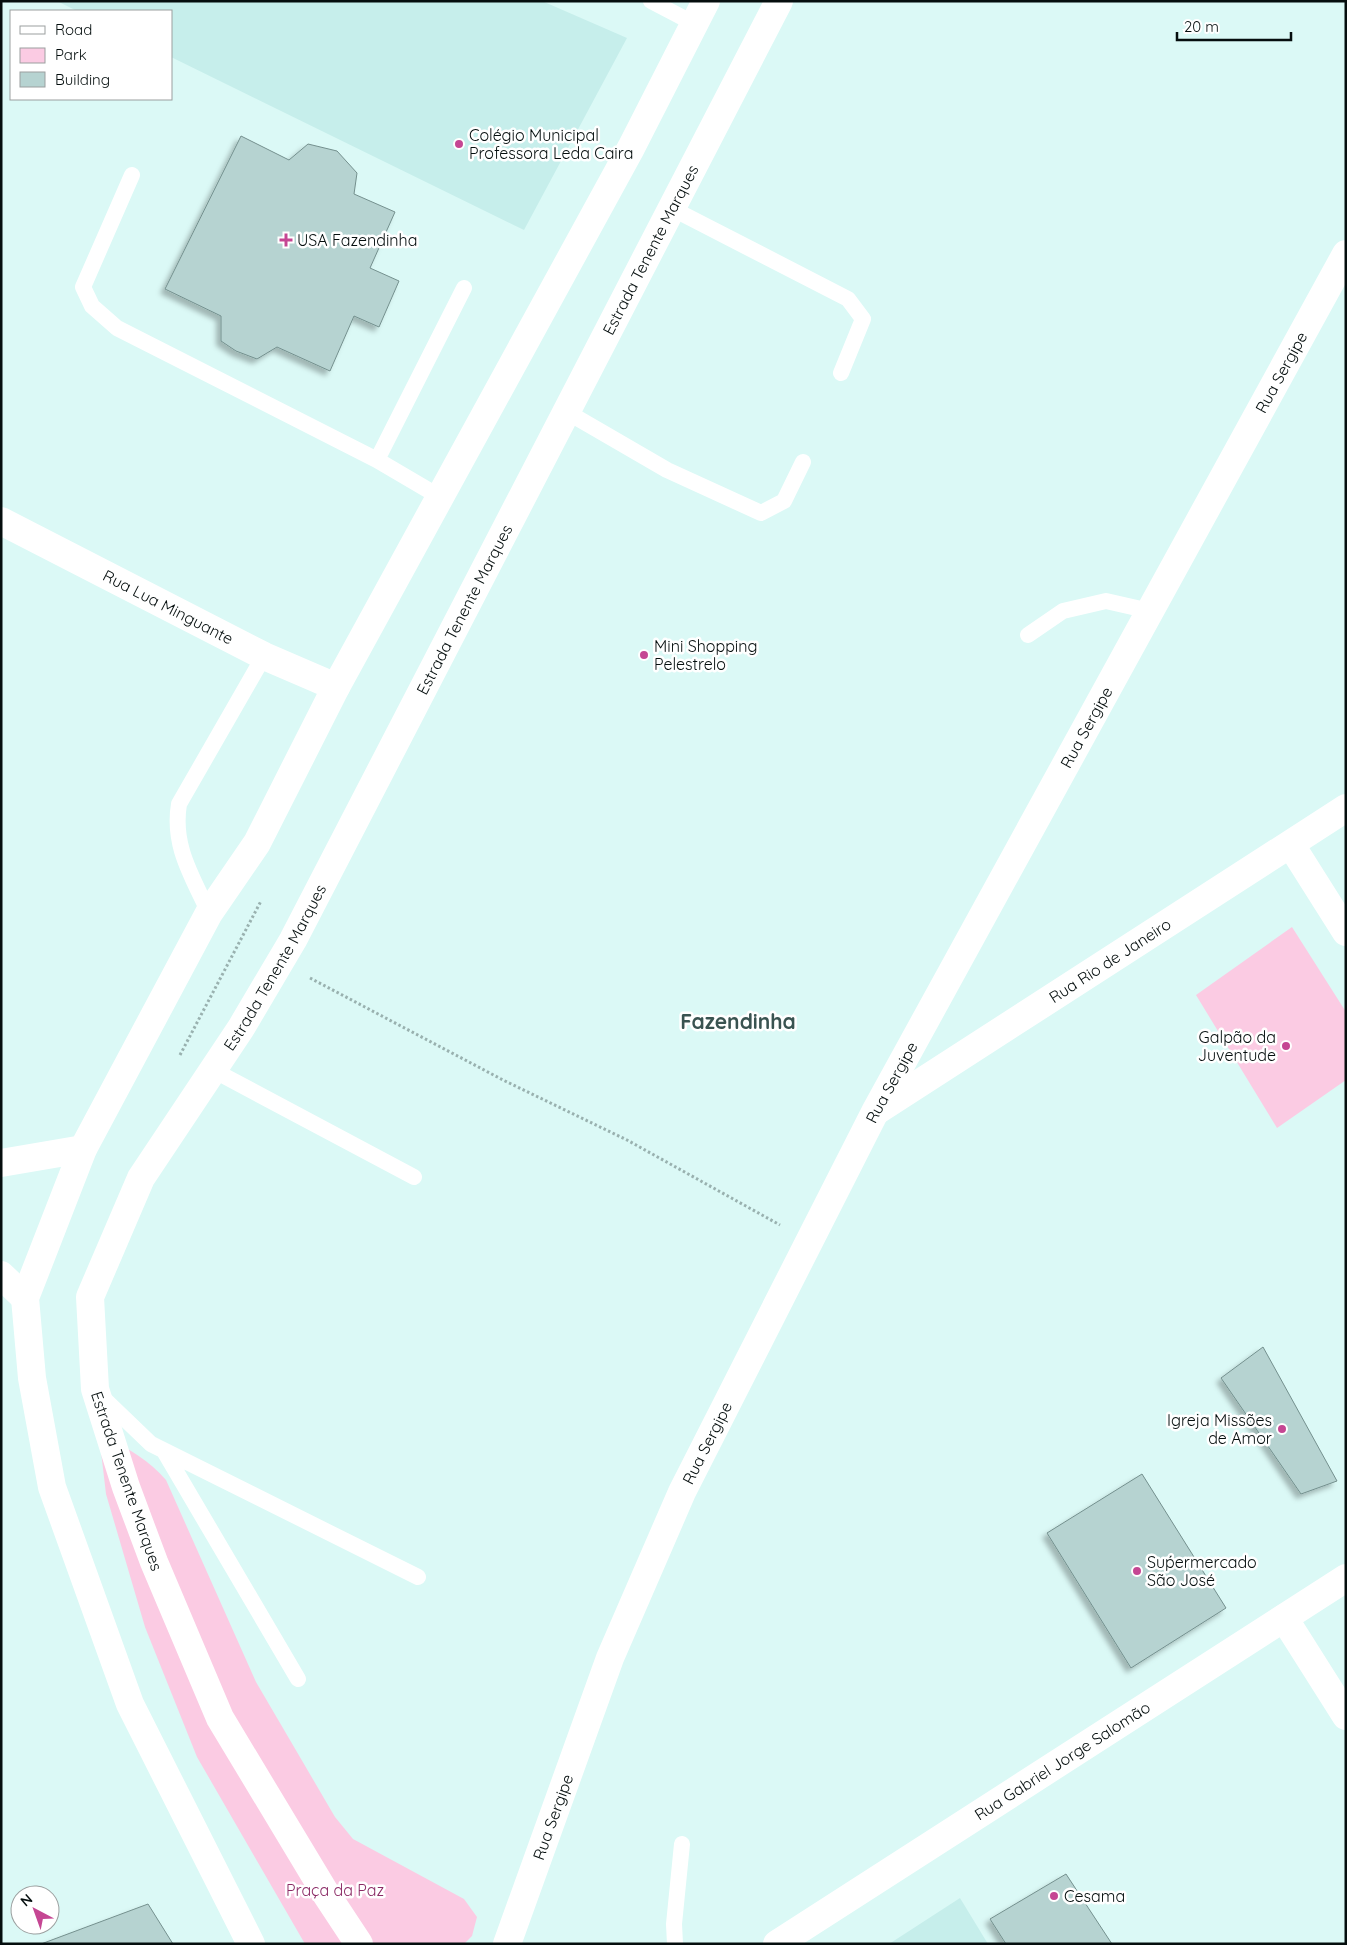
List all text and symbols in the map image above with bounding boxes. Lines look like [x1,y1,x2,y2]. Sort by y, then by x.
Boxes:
legend [10,10,172,100]
scale bar [1177,10,1291,42]
text: 20 m [1184,17,1219,36]
text: Road [55,20,92,39]
text: Park [55,45,87,64]
text: Building [55,70,110,89]
place label: Colégio Municipal Professora Leda Caira [469,125,633,163]
marker: Colégio Municipal Professora Leda Caira [453,138,465,150]
street label: Estrada Tenente Marques [598,161,703,338]
place label: USA Fazendinha [297,230,417,250]
marker: USA Fazendinha [279,233,293,247]
street label: Rua Sergipe [1251,328,1311,416]
street label: Estrada Tenente Marques [412,521,516,698]
street label: Rua Lua Minguante [100,565,237,649]
place label: Mini Shopping Pelestrelo [654,636,758,674]
marker: Mini Shopping Pelestrelo [638,649,650,661]
street label: Rua Sergipe [1056,683,1117,771]
street label: Estrada Tenente Marques [219,881,330,1054]
street label: Rua Rio de Janeiro [1045,914,1175,1007]
district label: Fazendinha [680,1008,796,1034]
place label: Galpão da Juventude [1198,1027,1276,1065]
street label: Rua Sergipe [861,1038,922,1126]
marker: Galpão da Juventude [1280,1040,1292,1052]
street label: Estrada Tenente Marques [87,1389,167,1573]
street label: Rua Sergipe [678,1398,736,1487]
place label: Igreja Missões de Amor [1167,1410,1272,1448]
marker: Igreja Missões de Amor [1276,1423,1288,1435]
place label: Suṕermercado São José [1147,1552,1257,1590]
marker: Suṕermercado São José [1131,1565,1143,1577]
street label: Rua Gabriel Jorge Salomão [971,1697,1154,1824]
street label: Rua Sergipe [528,1771,577,1863]
park label: Praça da Paz [286,1880,384,1900]
north arrow [10,1885,60,1935]
place label: Cesama [1064,1886,1125,1906]
text: N [17,1890,36,1910]
marker: Cesama [1048,1890,1060,1902]

